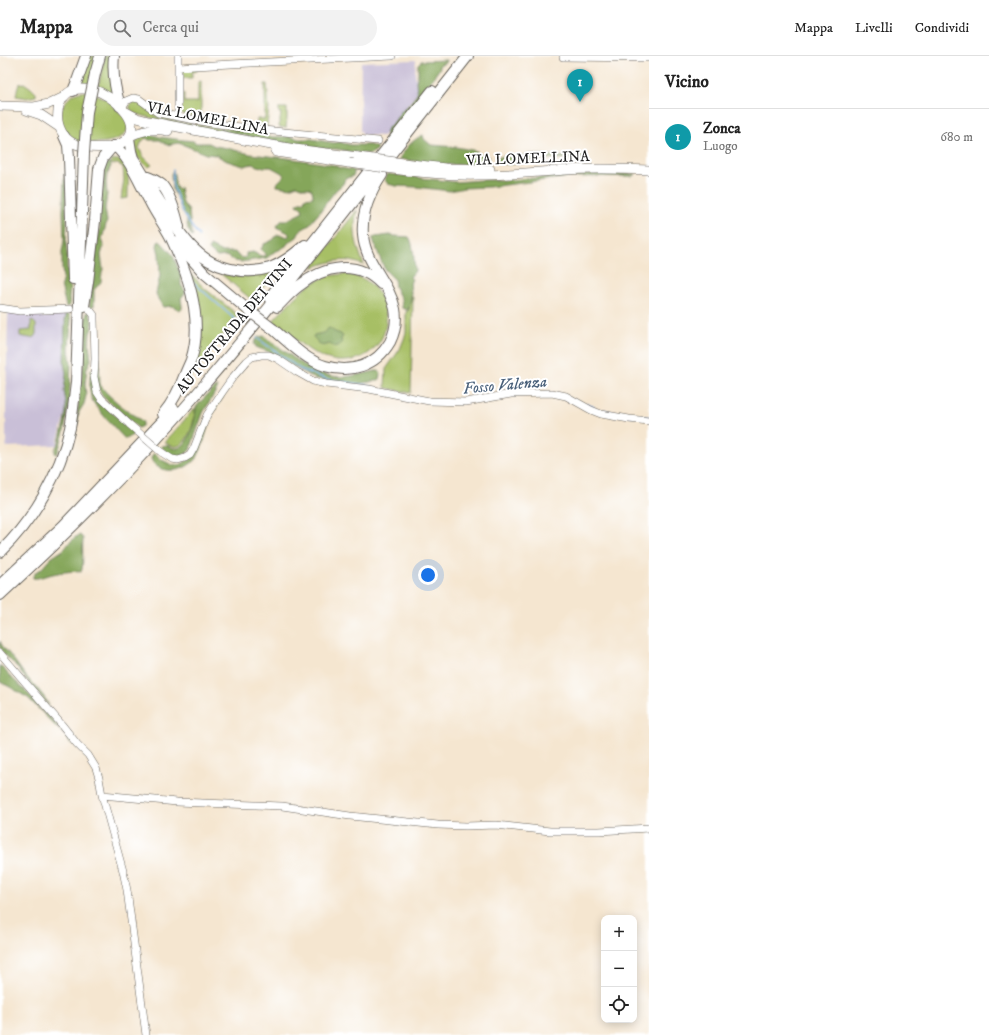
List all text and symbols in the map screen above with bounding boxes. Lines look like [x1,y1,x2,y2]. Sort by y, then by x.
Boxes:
search box [97,10,377,46]
text: Mappa [20,16,73,39]
icon: search [111,17,133,39]
text: Cerca qui [143,18,199,37]
text: Mappa [794,19,833,37]
text: Livelli [855,19,893,37]
text: Condividi [915,19,969,37]
pin: 1 [567,69,593,102]
text: Vicino [665,71,709,93]
street label: VIA LOMELLINA [145,97,271,140]
text: Zonca [703,119,741,138]
text: 1 [676,129,680,145]
text: 680 m [940,129,973,145]
text: Luogo [703,138,738,154]
street label: VIA LOMELLINA [465,147,590,170]
street label: AUTOSTRADA DEI VINI [172,255,296,398]
water label: Fosso Valenza [462,371,548,399]
your location [418,565,438,585]
map controls [601,915,637,1023]
button: + [601,915,637,951]
button: − [601,951,637,987]
button: locate [601,987,637,1023]

